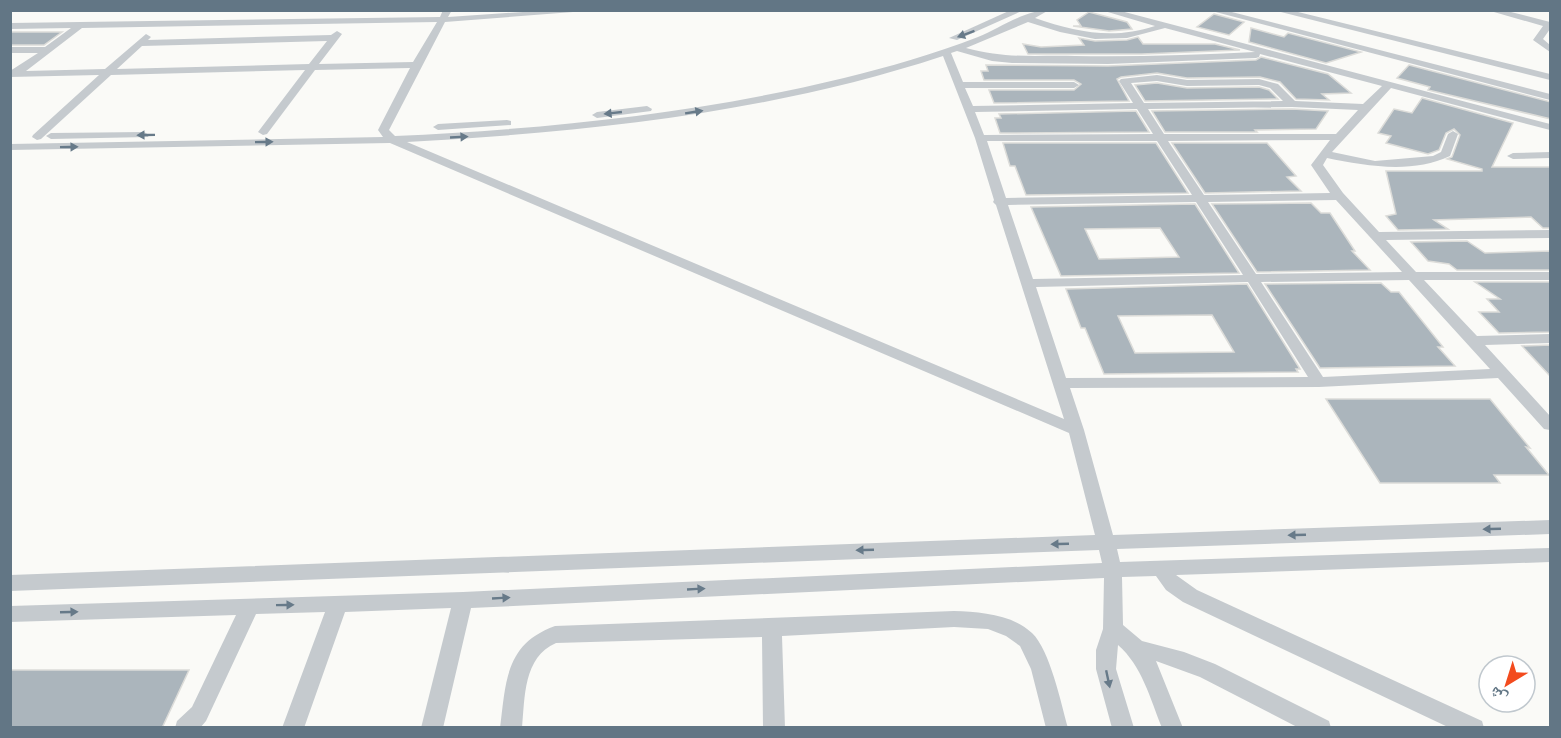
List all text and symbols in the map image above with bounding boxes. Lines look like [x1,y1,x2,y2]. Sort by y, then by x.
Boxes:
one-way arrow [957,29,975,39]
one-way arrow [685,107,704,116]
one-way arrow [603,108,622,118]
one-way arrow [136,130,155,139]
one-way arrow [449,132,468,141]
one-way arrow [254,137,273,147]
one-way arrow [59,142,78,151]
one-way arrow [1483,524,1502,533]
one-way arrow [1288,531,1307,540]
one-way arrow [1051,540,1070,549]
one-way arrow [856,546,875,555]
one-way arrow [686,585,705,594]
one-way arrow [491,593,510,602]
one-way arrow [275,600,294,610]
one-way arrow [59,607,78,617]
north arrow [1477,654,1537,714]
one-way arrow [1104,670,1113,689]
text: ش [1486,683,1511,708]

